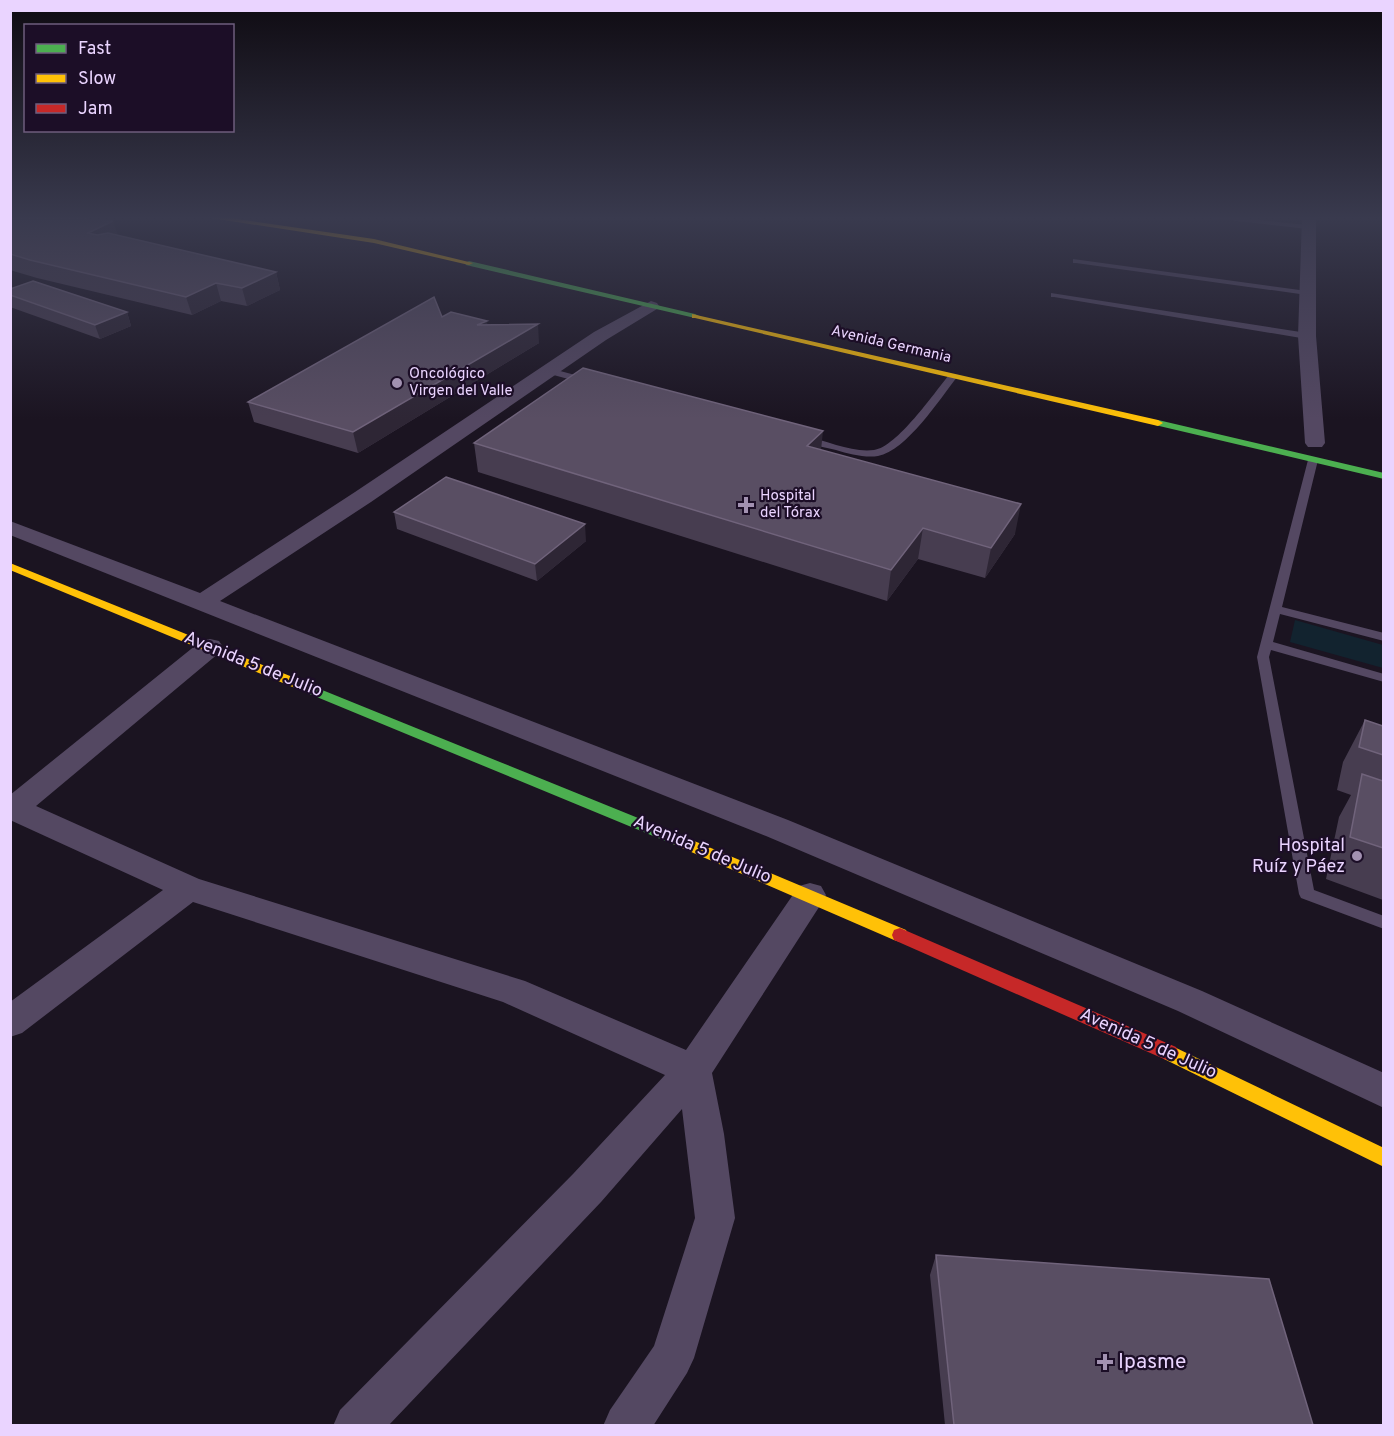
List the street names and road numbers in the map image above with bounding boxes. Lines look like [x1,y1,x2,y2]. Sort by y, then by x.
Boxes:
street label: Avenida Germania [829,322,953,368]
street label: Avenida 5 de Julio [180,627,326,703]
street label: Avenida 5 de Julio [630,811,774,889]
street label: Avenida 5 de Julio [1076,1003,1220,1085]

